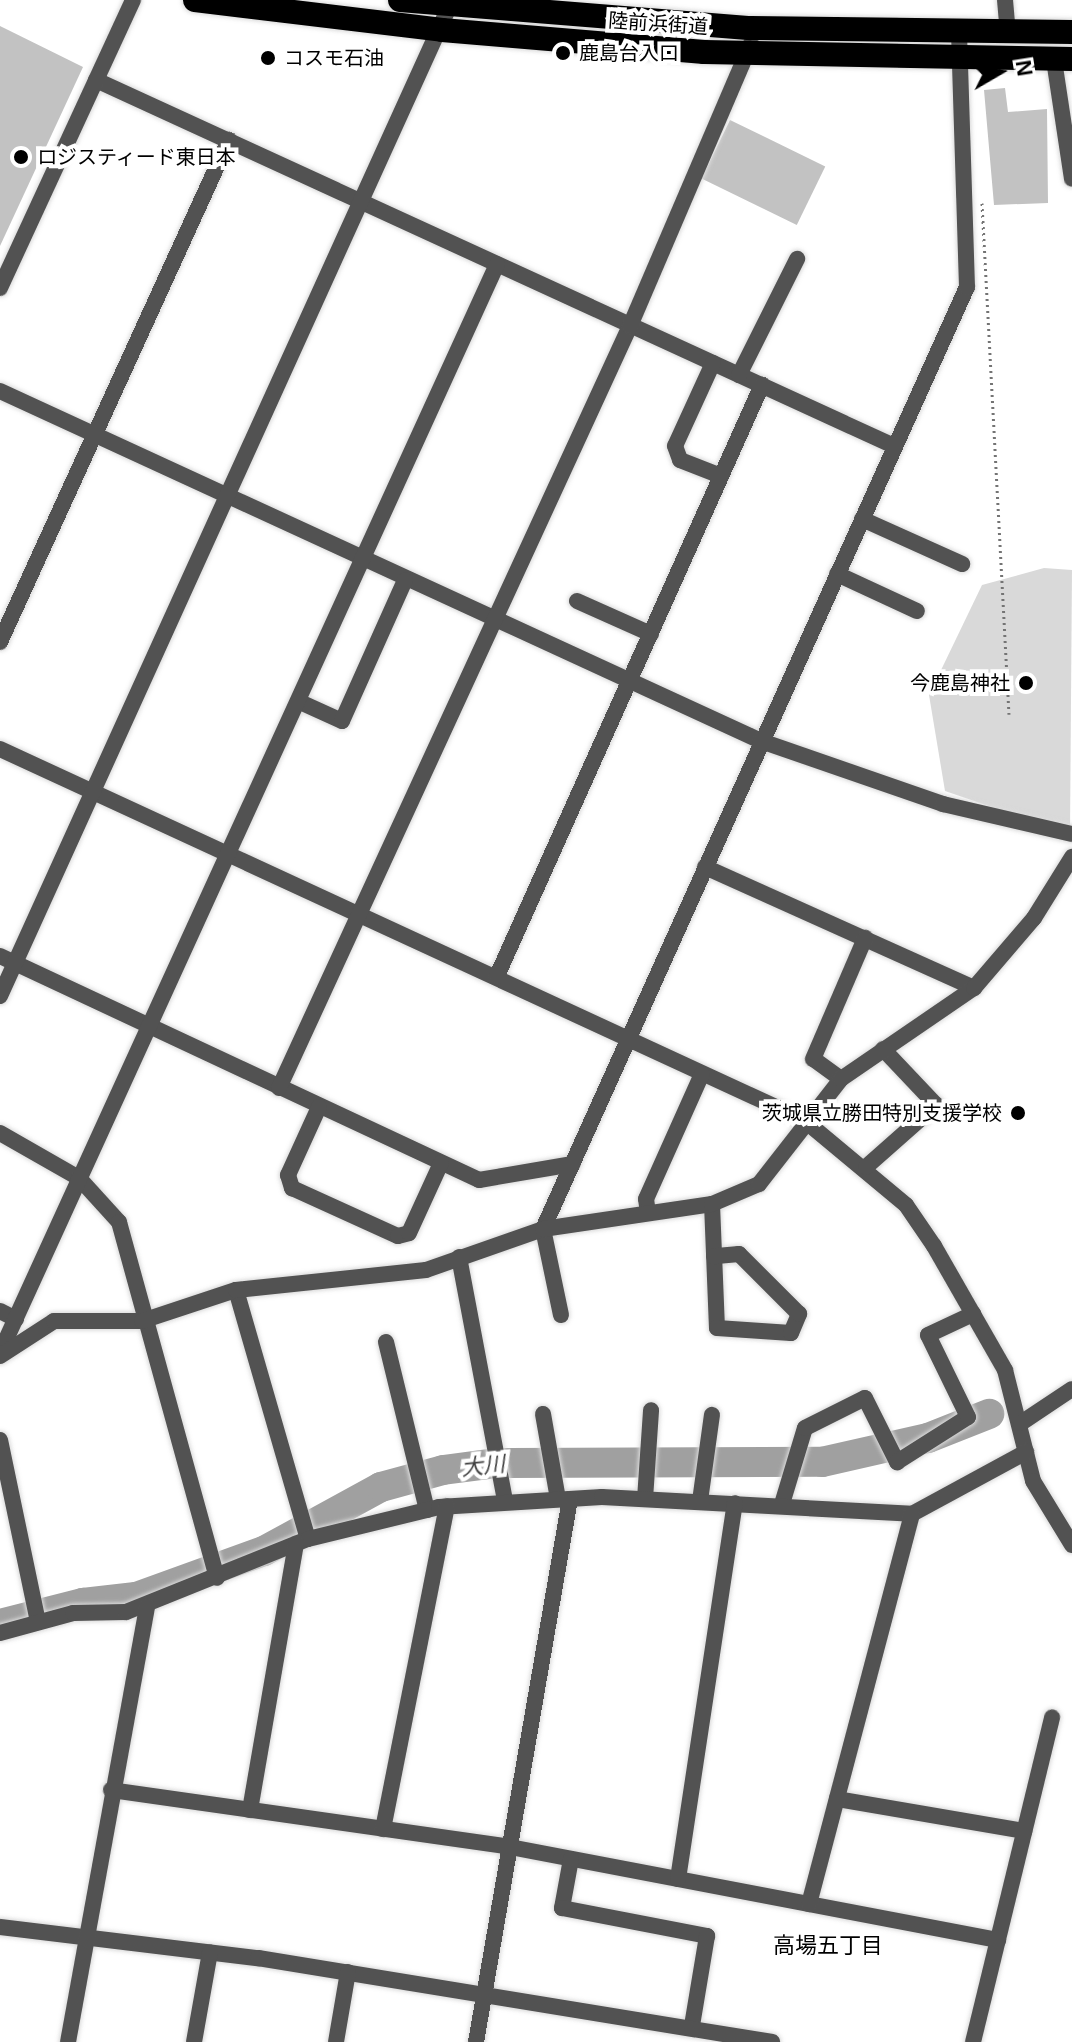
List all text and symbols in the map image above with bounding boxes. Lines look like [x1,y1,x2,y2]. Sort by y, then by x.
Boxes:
street label: 陸前浜街道 [607,9,709,39]
north arrow [960,32,1040,112]
place label: 鹿島台入口 [579,41,679,65]
marker: 鹿島台入口 [554,44,572,62]
place label: コスモ石油 [284,46,384,70]
marker: コスモ石油 [259,49,277,67]
text: N [1011,58,1038,78]
place label: ロジスティード東日本 [37,145,237,169]
marker: ロジスティード東日本 [12,148,30,166]
place label: 今鹿島神社 [910,671,1010,695]
marker: 今鹿島神社 [1017,674,1035,692]
place label: 茨城県立勝田特別支援学校 [762,1101,1002,1125]
marker: 茨城県立勝田特別支援学校 [1009,1104,1027,1122]
water label: 大川 [460,1451,506,1481]
district label: 高場五丁目 [773,1933,883,1959]

